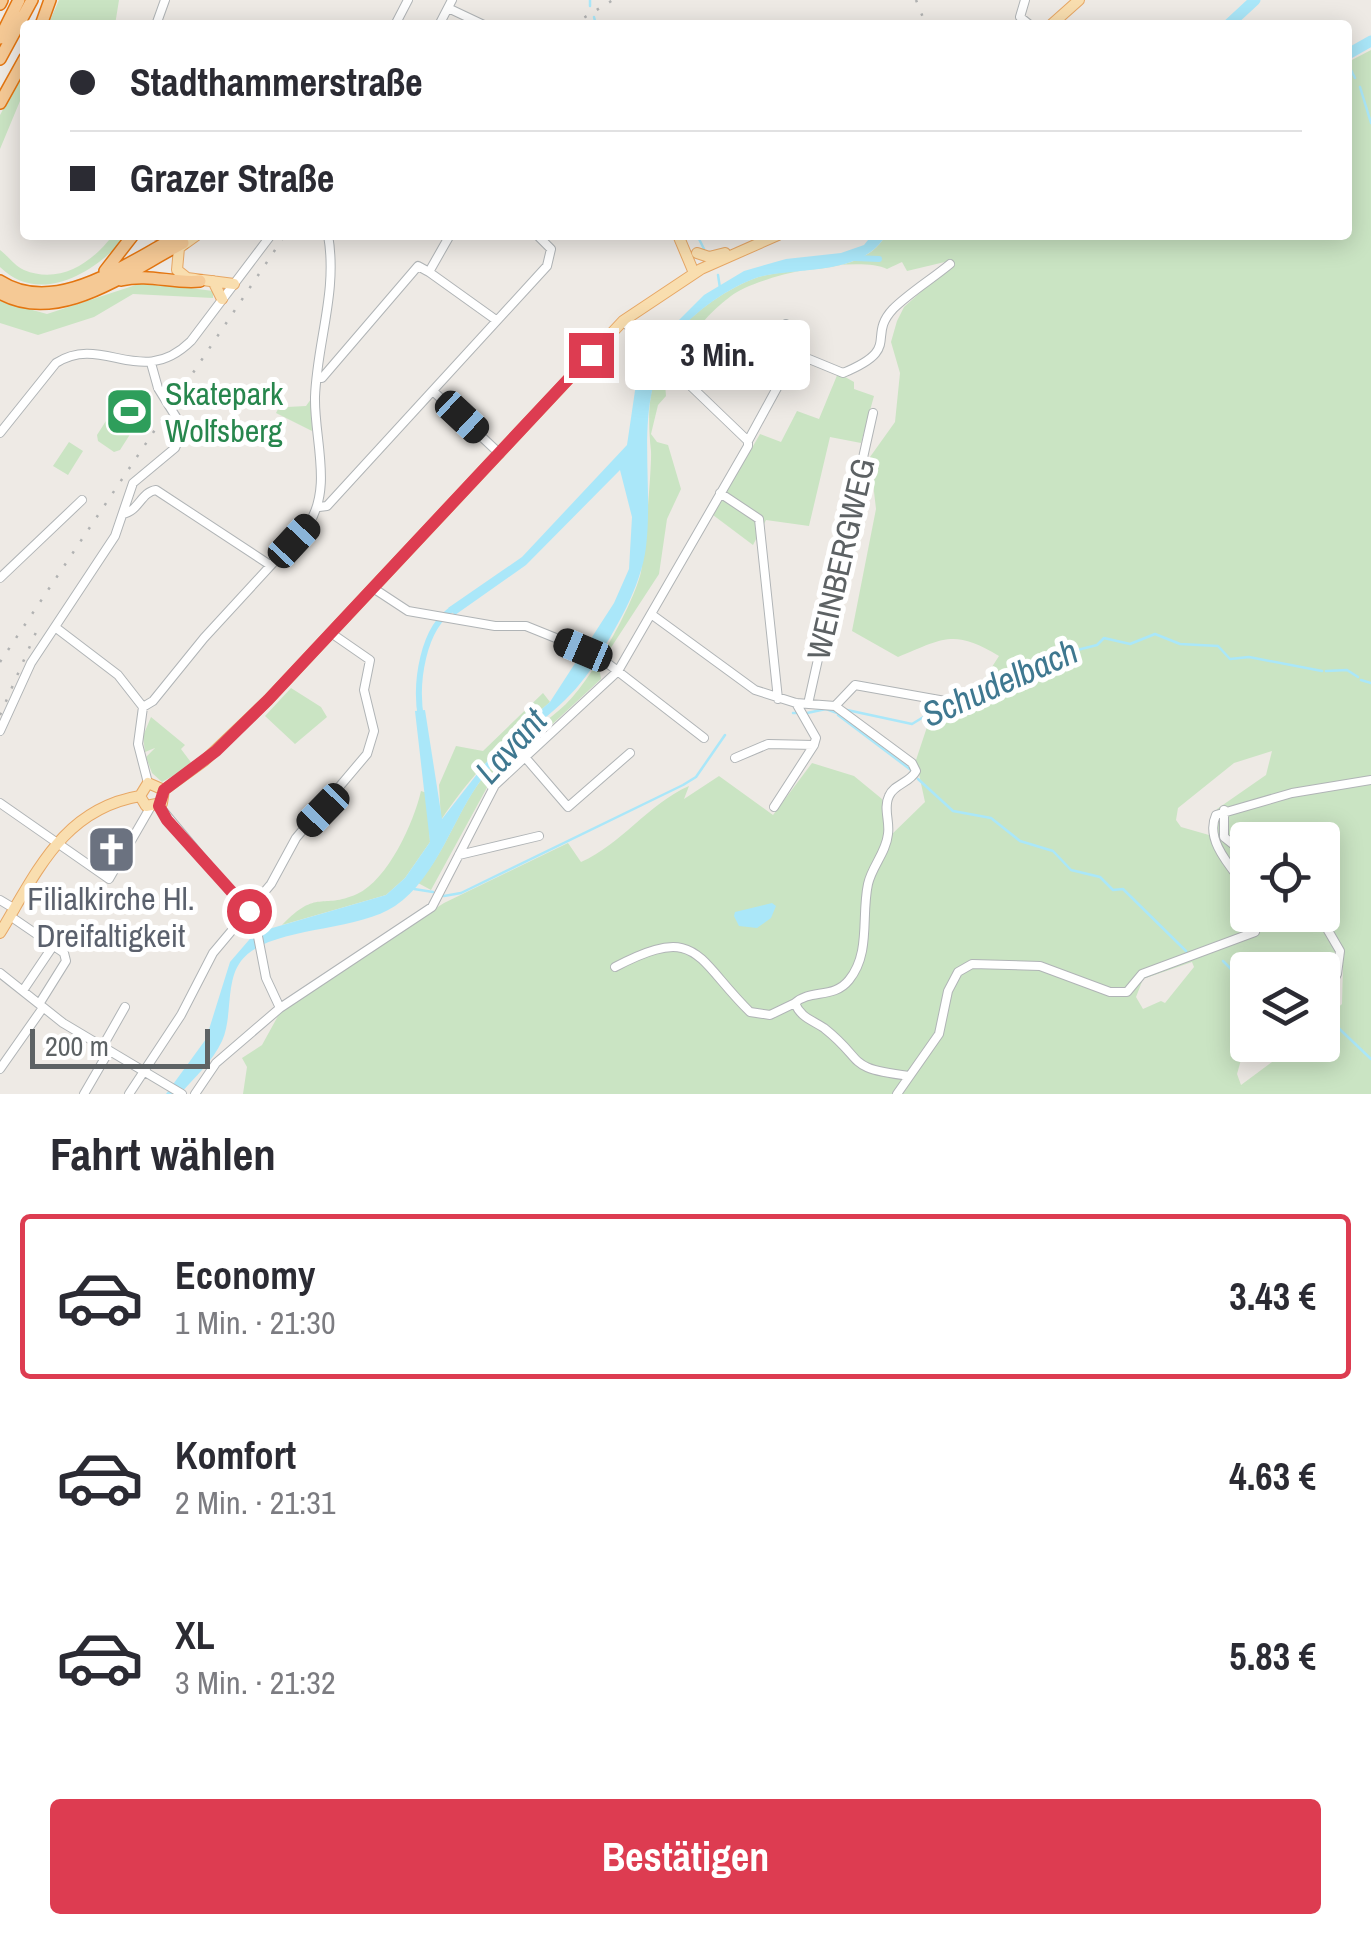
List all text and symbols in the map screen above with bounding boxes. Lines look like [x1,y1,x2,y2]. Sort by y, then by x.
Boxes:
text: Stadthammerstraße [130,57,423,108]
text: Grazer Straße [130,153,334,204]
callout: 3 Min. [626,320,811,390]
route end [569,333,614,378]
text: 3 Min. [680,333,755,376]
place label: Skatepark Wolfsberg [165,372,284,452]
sports icon: Skatepark Wolfsberg [104,386,156,438]
car [430,386,494,448]
street label: WEINBERGWEG [796,454,885,664]
car [263,509,325,573]
car [550,624,616,676]
water label: Schudelbach [914,627,1085,738]
water label: Lavant [464,697,558,793]
car [291,778,355,842]
map controls [1230,822,1340,1062]
button: locate [1230,822,1340,932]
church icon: Filialkirche Hl. Dreifaltigkeit [85,823,137,875]
place label: Filialkirche Hl. Dreifaltigkeit [27,877,195,957]
route start [227,889,272,934]
button: layers [1230,952,1340,1062]
scale bar [30,1024,210,1068]
text: 200 m [45,1027,109,1065]
text: Fahrt wählen [50,1123,276,1184]
text: Economy [175,1250,315,1301]
icon: car [55,1252,145,1342]
text: 3.43 € [1229,1271,1316,1322]
text: 1 Min. · 21:30 [175,1301,335,1344]
text: Komfort [175,1430,296,1481]
icon: car [55,1432,145,1522]
text: 4.63 € [1229,1451,1316,1502]
text: 2 Min. · 21:31 [175,1481,335,1524]
text: XL [175,1610,215,1661]
icon: car [55,1612,145,1702]
text: 5.83 € [1229,1631,1316,1682]
text: 3 Min. · 21:32 [175,1661,335,1704]
button: Bestätigen [50,1799,1321,1914]

